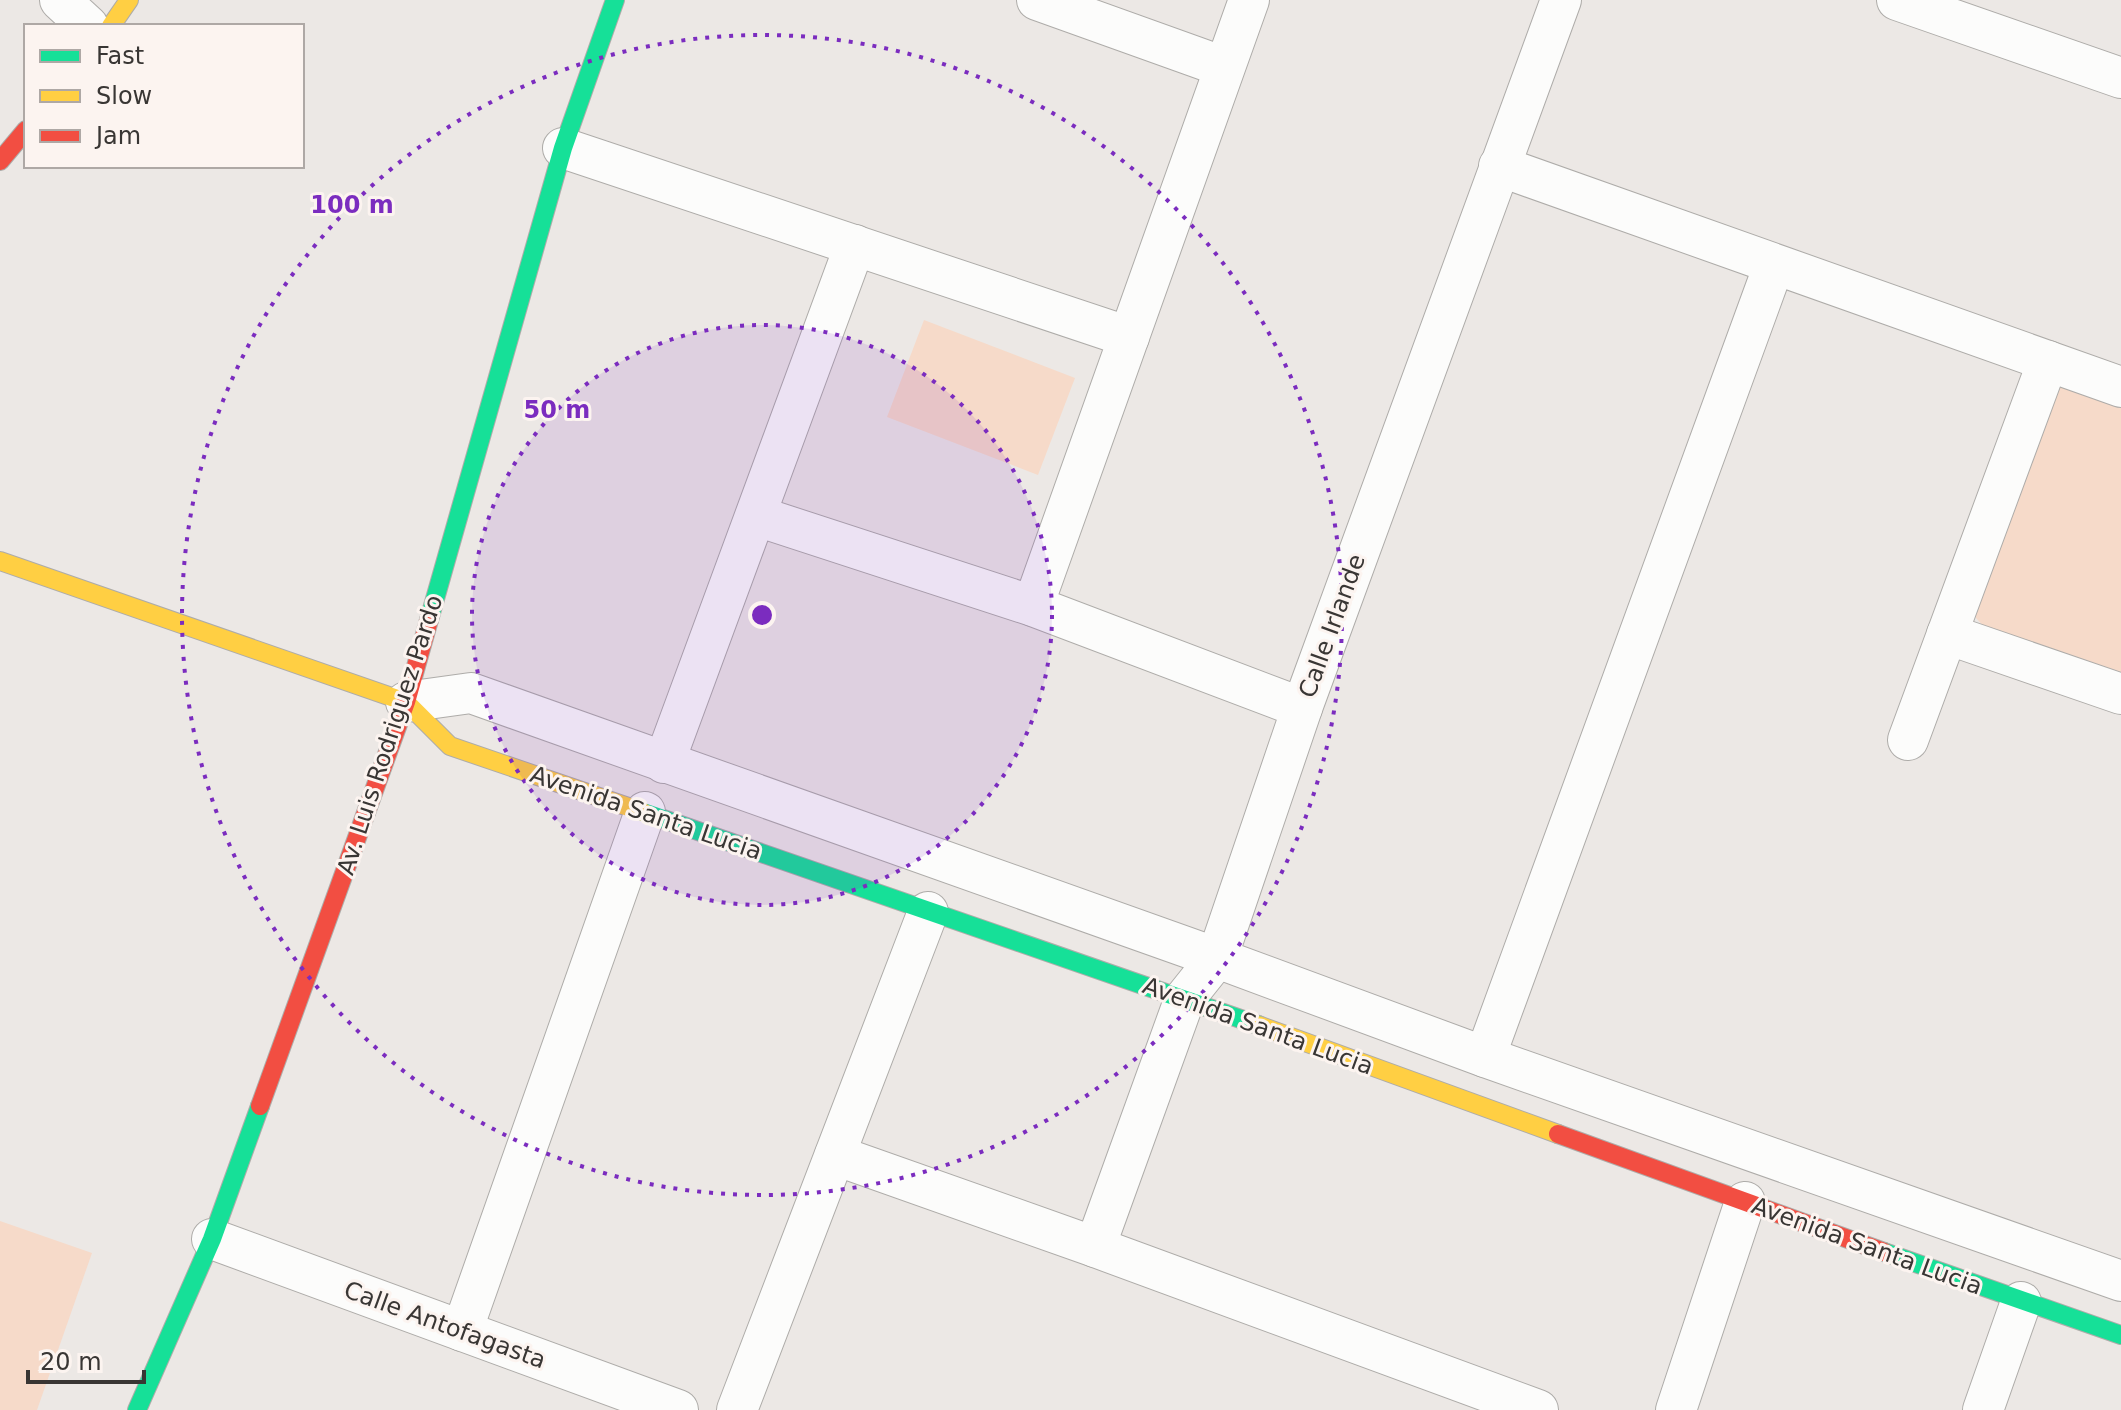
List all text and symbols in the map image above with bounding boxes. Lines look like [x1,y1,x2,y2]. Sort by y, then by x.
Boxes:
legend [24,24,304,168]
text: Fast [96,42,144,70]
text: Slow [96,82,152,110]
text: Jam [94,122,141,150]
text: 100 m [310,191,394,219]
text: 50 m [524,396,590,424]
street label: Calle Irlande [1293,550,1371,702]
street label: Av. Luis Rodriguez Pardo [331,592,449,878]
centre of rings [748,601,776,629]
street label: Avenida Santa Lucia [527,760,765,866]
street label: Avenida Santa Lucia [1139,971,1377,1081]
street label: Avenida Santa Lucia [1748,1191,1986,1301]
street label: Calle Antofagasta [340,1275,550,1375]
scale bar [28,1334,144,1384]
text: 20 m [40,1348,102,1376]

